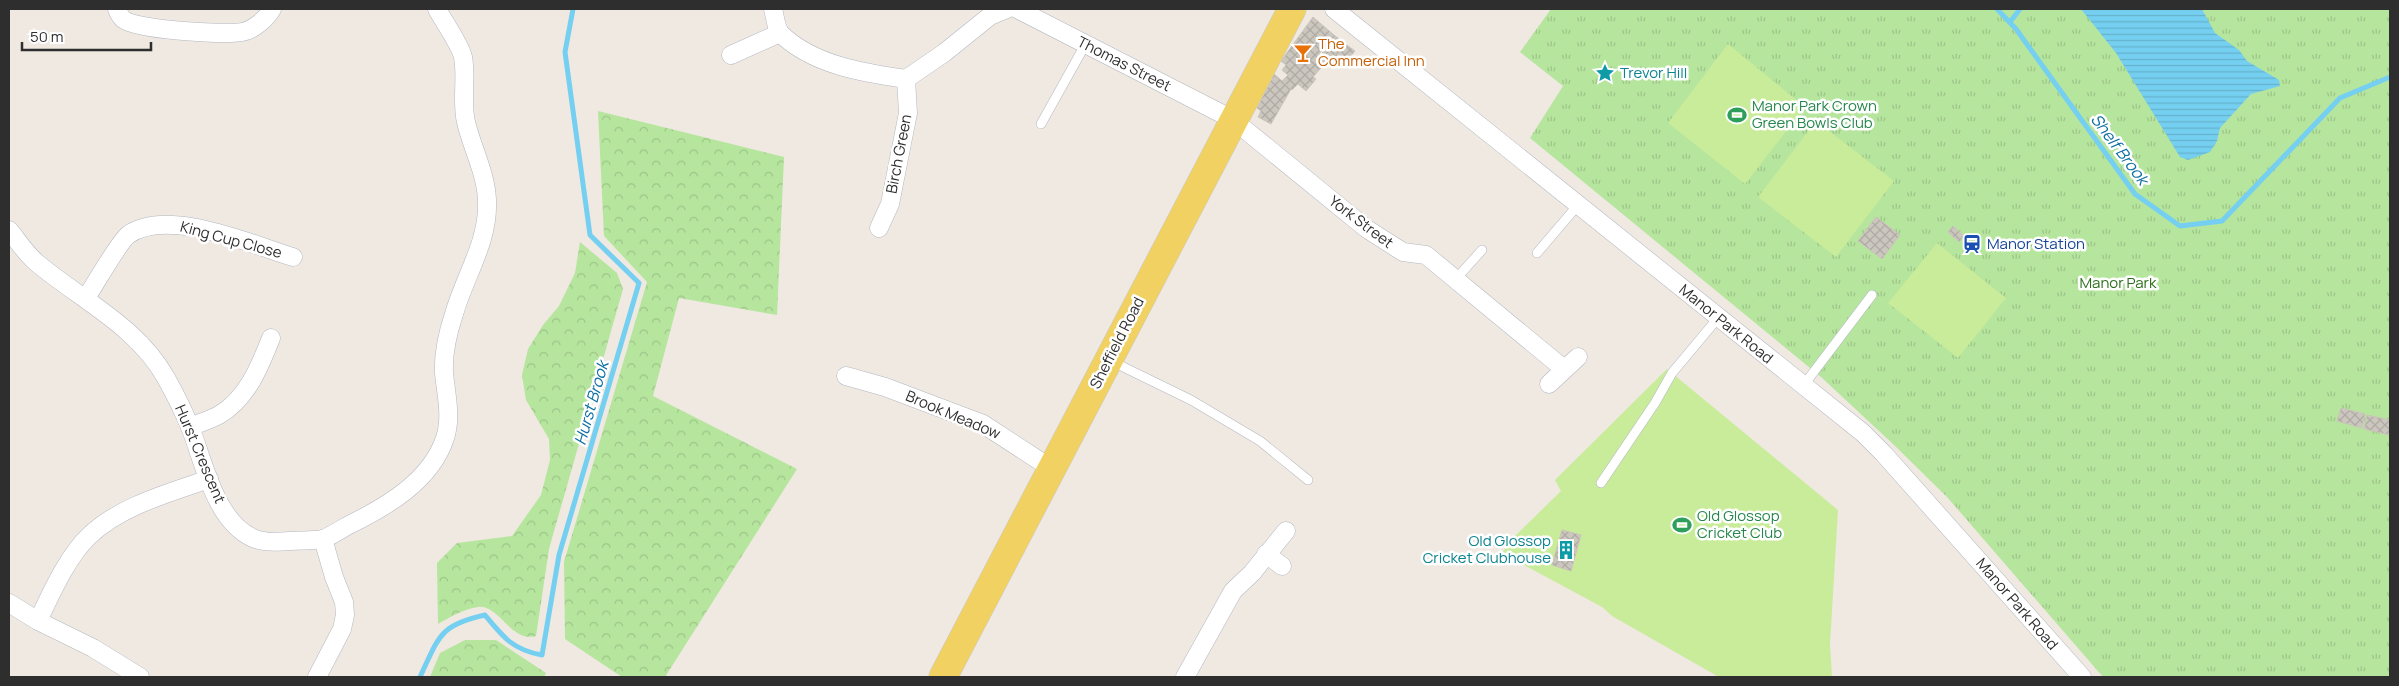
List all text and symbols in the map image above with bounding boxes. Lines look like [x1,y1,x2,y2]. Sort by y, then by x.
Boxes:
scale bar [22,20,151,52]
text: 50 m [30,26,64,47]
street label: Thomas Street [1074,31,1175,96]
place label: The Commercial Inn [1318,33,1425,71]
bar icon: The Commercial Inn [1292,42,1314,64]
place icon: Trevor Hill [1594,62,1616,84]
place label: Trevor Hill [1620,62,1687,83]
place label: Manor Park Crown Green Bowls Club [1752,95,1877,133]
sports icon: Manor Park Crown Green Bowls Club [1726,104,1748,126]
water label: Shelf Brook [2086,109,2155,191]
street label: Birch Green [881,112,916,195]
street label: York Street [1325,190,1398,253]
street label: King Cup Close [178,216,284,263]
station icon: Manor Station [1961,233,1983,255]
place label: Manor Station [1987,233,2085,254]
park label: Manor Park [2080,272,2157,293]
street label: Manor Park Road [1675,279,1778,368]
street label: Sheffield Road [1084,293,1149,392]
water label: Hurst Brook [569,357,614,447]
street label: Brook Meadow [903,385,1004,444]
street label: Hurst Crescent [170,401,231,506]
place label: Old Glossop Cricket Club [1697,505,1782,543]
sports icon: Old Glossop Cricket Club [1671,514,1693,536]
place label: Old Glossop Cricket Clubhouse [1423,530,1551,568]
building icon: Old Glossop Cricket Clubhouse [1555,539,1577,561]
street label: Manor Park Road [1972,553,2063,654]

